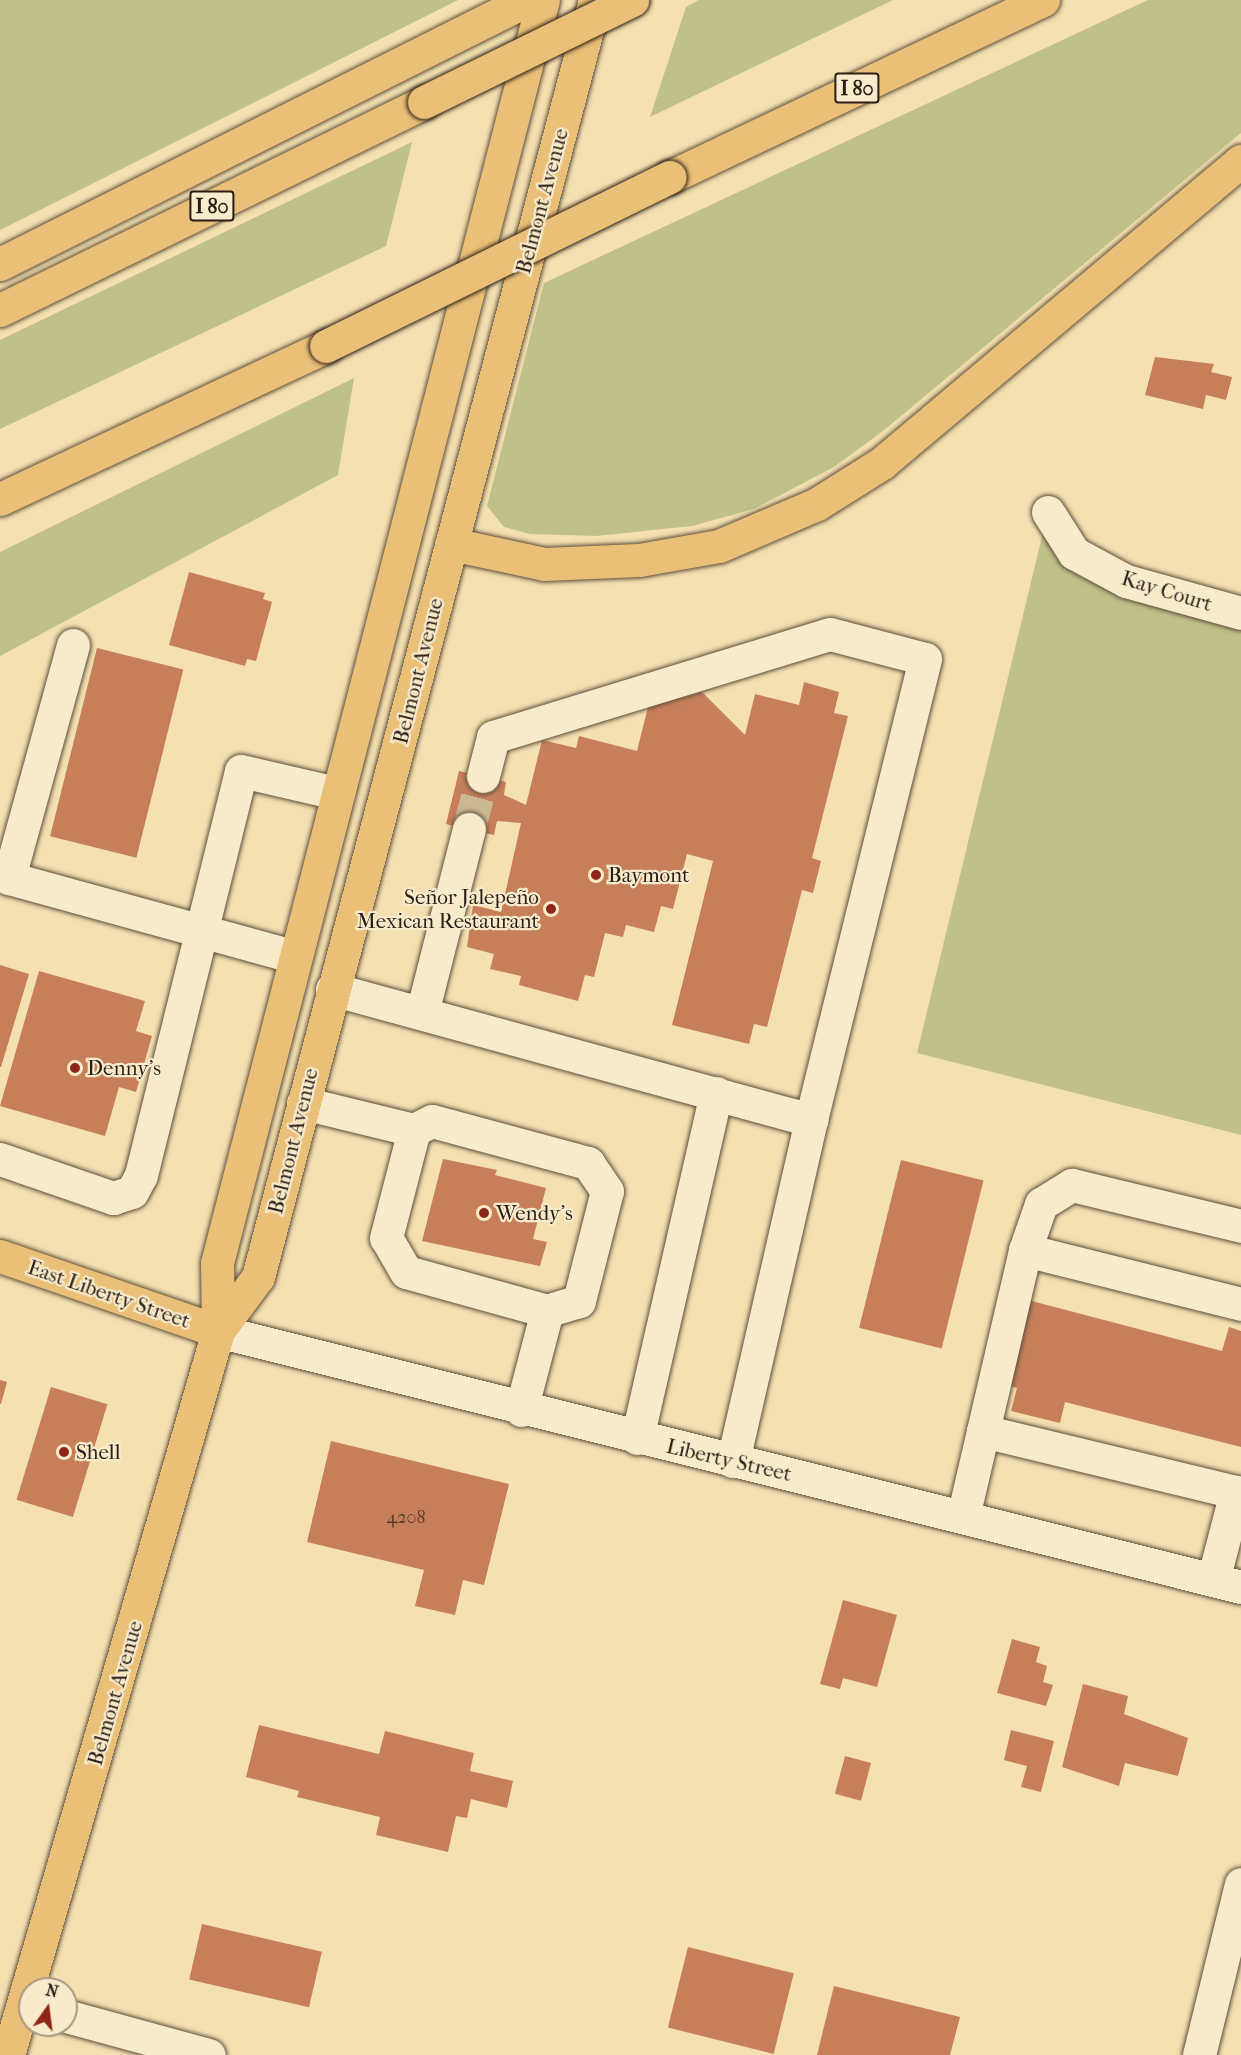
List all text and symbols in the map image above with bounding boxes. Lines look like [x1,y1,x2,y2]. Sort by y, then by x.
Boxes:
road number: I 80 [833,71,881,105]
street label: Belmont Avenue [510,126,574,276]
road number: I 80 [188,189,236,223]
street label: Kay Court [1119,565,1215,617]
street label: Belmont Avenue [388,595,448,747]
place label: Baymont [608,862,690,888]
marker: Baymont [589,868,603,882]
place label: Señor Jalepeño Mexican Restaurant [357,884,539,934]
marker: Señor Jalepeño Mexican Restaurant [544,902,558,916]
place label: Denny's [87,1055,161,1081]
marker: Denny's [68,1061,82,1075]
street label: Belmont Avenue [263,1065,323,1217]
place label: Wendy's [496,1200,573,1226]
marker: Wendy's [477,1206,491,1220]
street label: East Liberty Street [25,1254,193,1334]
street label: Liberty Street [664,1433,794,1487]
place label: Shell [76,1439,120,1465]
marker: Shell [57,1445,71,1459]
house number: 4208 [387,1507,425,1529]
street label: Belmont Avenue [82,1618,148,1768]
north arrow [18,1977,78,2037]
text: N [44,1980,60,2002]

